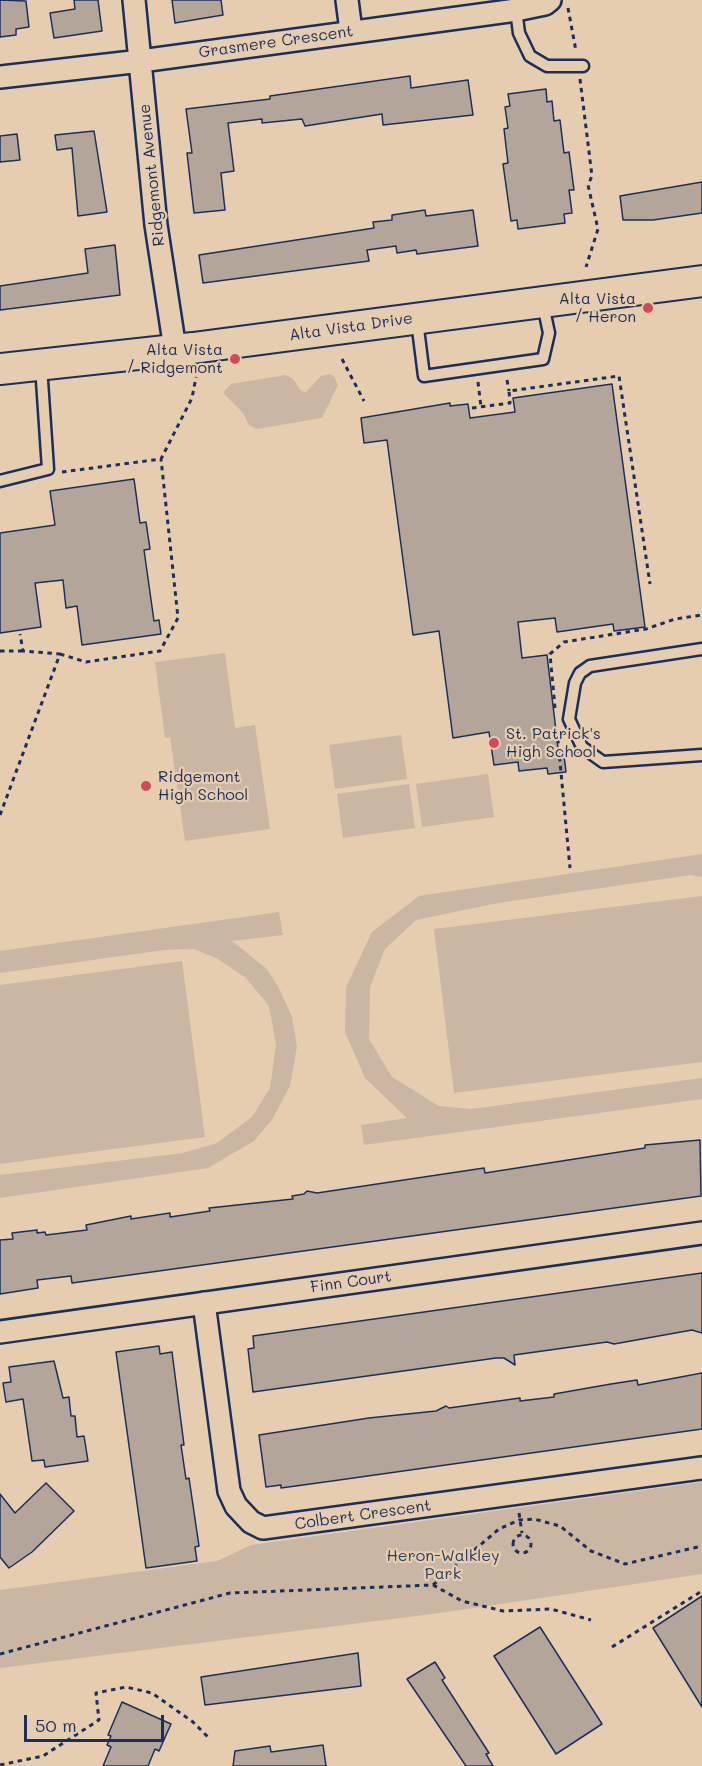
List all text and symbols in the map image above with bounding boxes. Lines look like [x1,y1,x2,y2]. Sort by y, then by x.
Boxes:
street label: Grasmere Crescent [198,22,354,62]
street label: Ridgemont Avenue [135,103,169,247]
place label: Alta Vista / Heron [559,289,636,327]
marker: Alta Vista / Heron [641,301,655,315]
street label: Alta Vista Drive [288,309,414,345]
place label: Alta Vista / Ridgemont [127,340,223,378]
marker: Alta Vista / Ridgemont [228,352,242,366]
place label: St. Patrick's High School [506,724,601,762]
marker: St. Patrick's High School [487,736,501,750]
place label: Ridgemont High School [158,767,248,805]
marker: Ridgemont High School [139,779,153,793]
street label: Finn Court [309,1267,393,1297]
street label: Colbert Crescent [294,1496,432,1534]
park label: Heron-Walkley Park [386,1546,500,1584]
scale bar [27,1703,166,1741]
text: 50 m [35,1713,77,1737]

